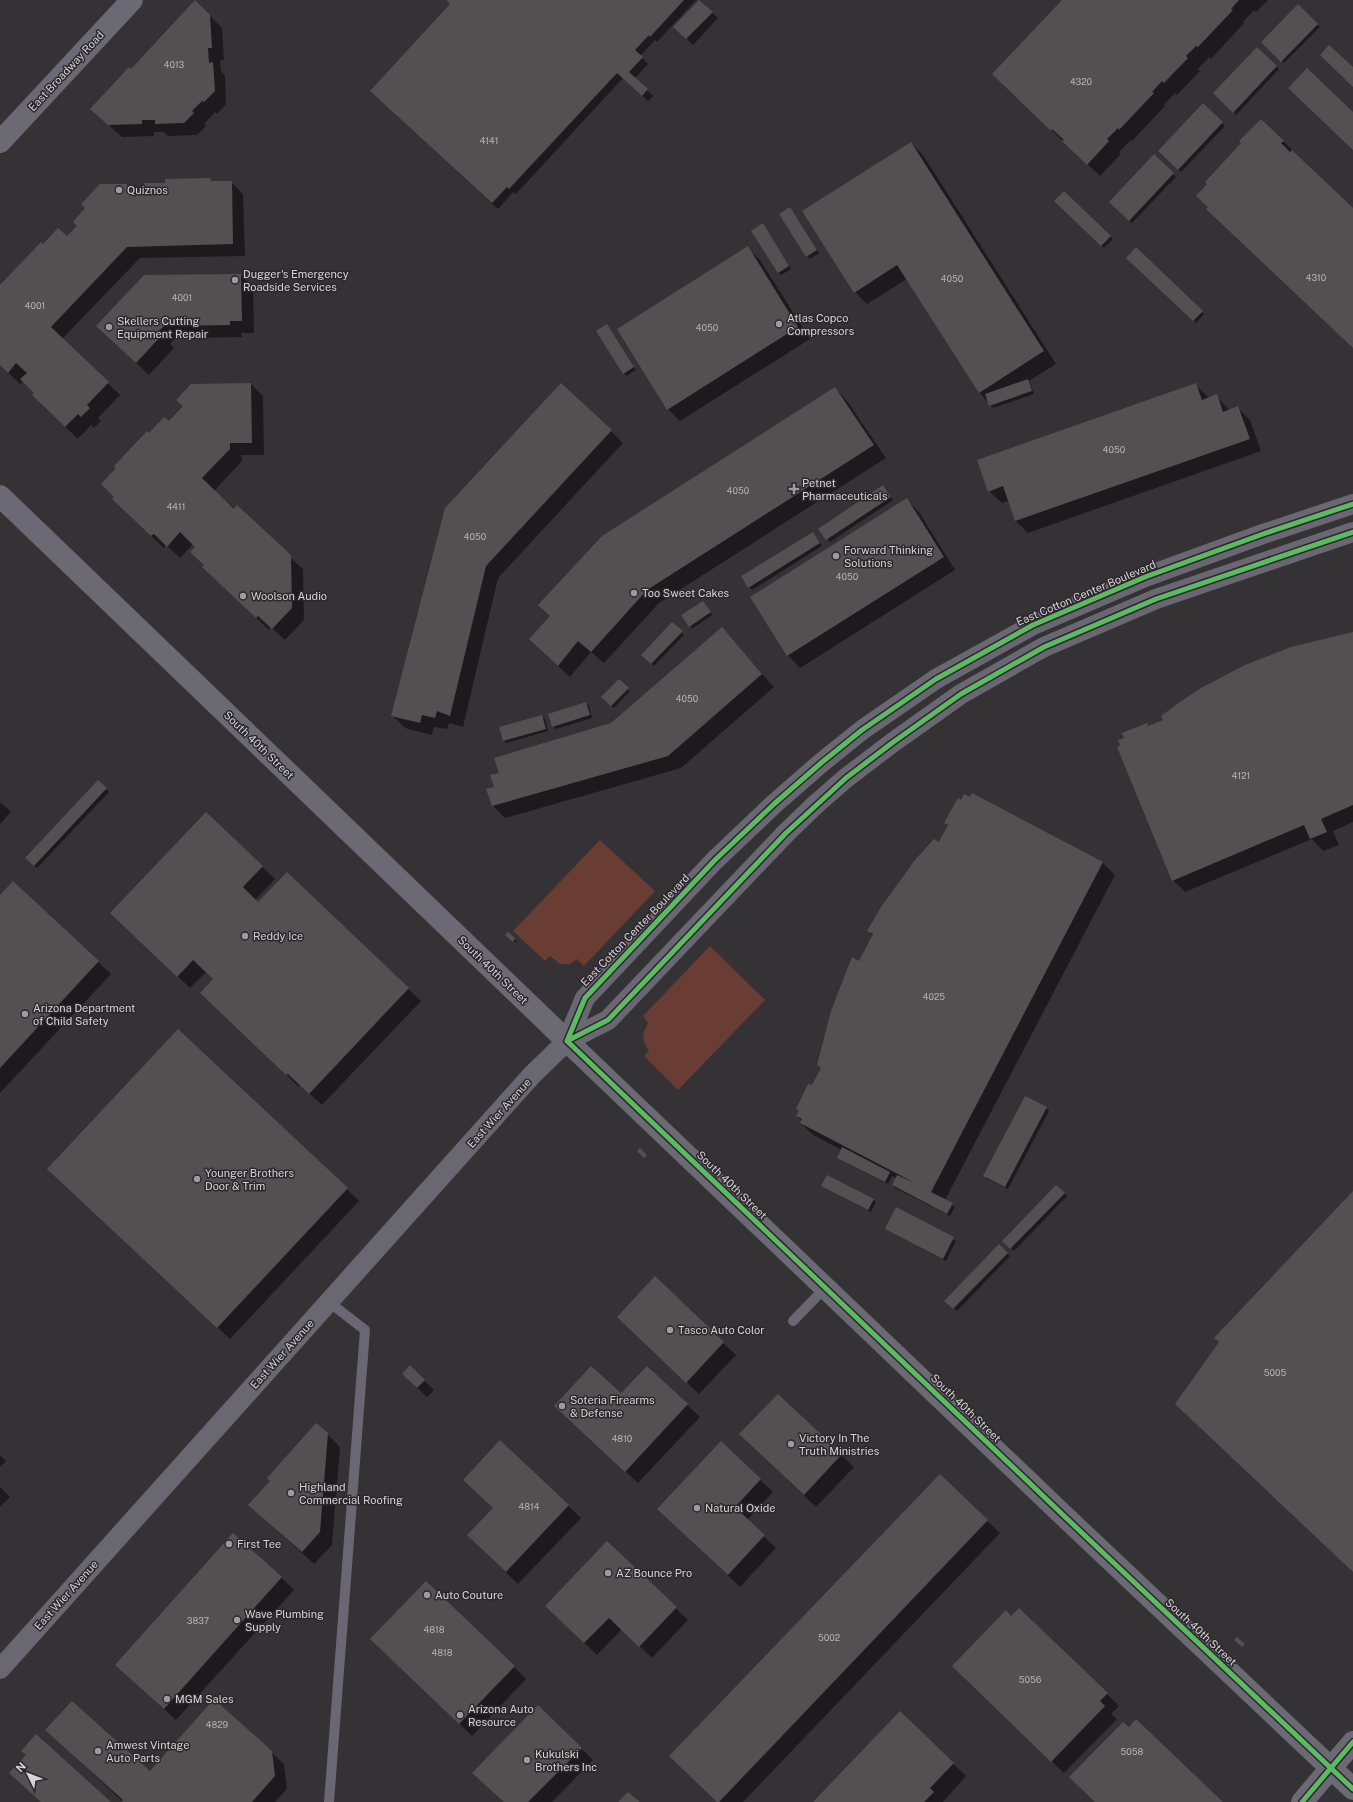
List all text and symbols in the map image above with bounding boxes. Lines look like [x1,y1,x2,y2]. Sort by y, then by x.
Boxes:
street label: East Broadway Road [26,29,106,113]
house number: 4013 [164,59,185,70]
house number: 4320 [1070,76,1093,87]
house number: 4141 [480,135,498,146]
place label: Quiznos [127,184,168,196]
marker: Quiznos [114,185,124,195]
place label: Dugger's Emergency Roadside Services [243,268,349,293]
house number: 4310 [1306,272,1327,283]
house number: 4050 [941,273,964,284]
marker: Dugger's Emergency Roadside Services [230,275,240,285]
house number: 4001 [172,292,192,303]
house number: 4001 [25,300,45,311]
place label: Atlas Copco Compressors [787,312,855,337]
place label: Skellers Cutting Equipment Repair [117,315,208,340]
marker: Atlas Copco Compressors [774,319,784,329]
marker: Skellers Cutting Equipment Repair [104,322,114,332]
house number: 4050 [696,322,719,333]
house number: 4050 [1103,444,1126,455]
place label: Petnet Pharmaceuticals [802,477,888,502]
marker: Petnet Pharmaceuticals [789,484,799,494]
house number: 4050 [727,485,750,496]
house number: 4411 [167,501,185,512]
house number: 4050 [464,531,487,542]
place label: Forward Thinking Solutions [844,544,933,569]
marker: Forward Thinking Solutions [831,551,841,561]
street label: East Cotton Center Boulevard [1014,558,1158,628]
house number: 4050 [836,571,859,582]
place label: Too Sweet Cakes [642,587,730,599]
marker: Too Sweet Cakes [629,588,639,598]
place label: Woolson Audio [251,590,327,602]
marker: Woolson Audio [238,591,248,601]
house number: 4050 [676,693,699,704]
street label: South 40th Street [222,709,296,781]
house number: 4121 [1232,770,1250,781]
street label: East Cotton Center Boulevard [578,872,692,988]
place label: Reddy Ice [253,930,303,942]
marker: Reddy Ice [240,931,250,941]
street label: South 40th Street [456,934,530,1006]
house number: 4025 [923,991,945,1002]
place label: Arizona Department of Child Safety [33,1002,135,1027]
marker: Arizona Department of Child Safety [20,1009,30,1019]
street label: East Wier Avenue [465,1076,533,1150]
street label: South 40th Street [695,1149,769,1221]
place label: Younger Brothers Door & Trim [205,1167,295,1192]
marker: Younger Brothers Door & Trim [192,1174,202,1184]
street label: East Wier Avenue [248,1317,316,1391]
place label: Tasco Auto Color [678,1324,765,1336]
marker: Tasco Auto Color [665,1325,675,1335]
house number: 5005 [1264,1367,1286,1378]
street label: South 40th Street [929,1372,1003,1444]
place label: Soteria Firearms & Defense [570,1394,655,1419]
marker: Soteria Firearms & Defense [557,1401,567,1411]
place label: Victory In The Truth Ministries [799,1432,880,1457]
house number: 4810 [612,1433,633,1444]
marker: Victory In The Truth Ministries [786,1439,796,1449]
place label: Highland Commercial Roofing [299,1481,403,1506]
marker: Highland Commercial Roofing [286,1488,296,1498]
house number: 4814 [519,1501,540,1512]
place label: Natural Oxide [705,1502,776,1514]
marker: Natural Oxide [692,1503,702,1513]
place label: First Tee [237,1538,281,1550]
marker: First Tee [224,1539,234,1549]
street label: East Wier Avenue [32,1558,100,1632]
place label: AZ Bounce Pro [616,1567,692,1579]
marker: AZ Bounce Pro [603,1568,613,1578]
place label: Auto Couture [435,1589,503,1601]
marker: Auto Couture [422,1590,432,1600]
street label: South 40th Street [1163,1596,1239,1668]
place label: Wave Plumbing Supply [245,1608,324,1633]
house number: 3837 [187,1615,209,1626]
marker: Wave Plumbing Supply [232,1615,242,1625]
house number: 4818 [424,1624,445,1635]
house number: 5002 [818,1632,840,1643]
house number: 4818 [432,1647,453,1658]
house number: 5056 [1019,1674,1042,1685]
place label: MGM Sales [175,1693,234,1705]
marker: MGM Sales [162,1694,172,1704]
place label: Arizona Auto Resource [468,1703,534,1728]
marker: Arizona Auto Resource [455,1710,465,1720]
house number: 4829 [206,1719,229,1730]
place label: Amwest Vintage Auto Parts [106,1739,189,1764]
marker: Amwest Vintage Auto Parts [93,1746,103,1756]
house number: 5058 [1121,1746,1144,1757]
place label: Kukulski Brothers Inc [535,1748,597,1773]
north arrow [8,1754,48,1794]
marker: Kukulski Brothers Inc [522,1755,532,1765]
text: N [13,1760,28,1774]

